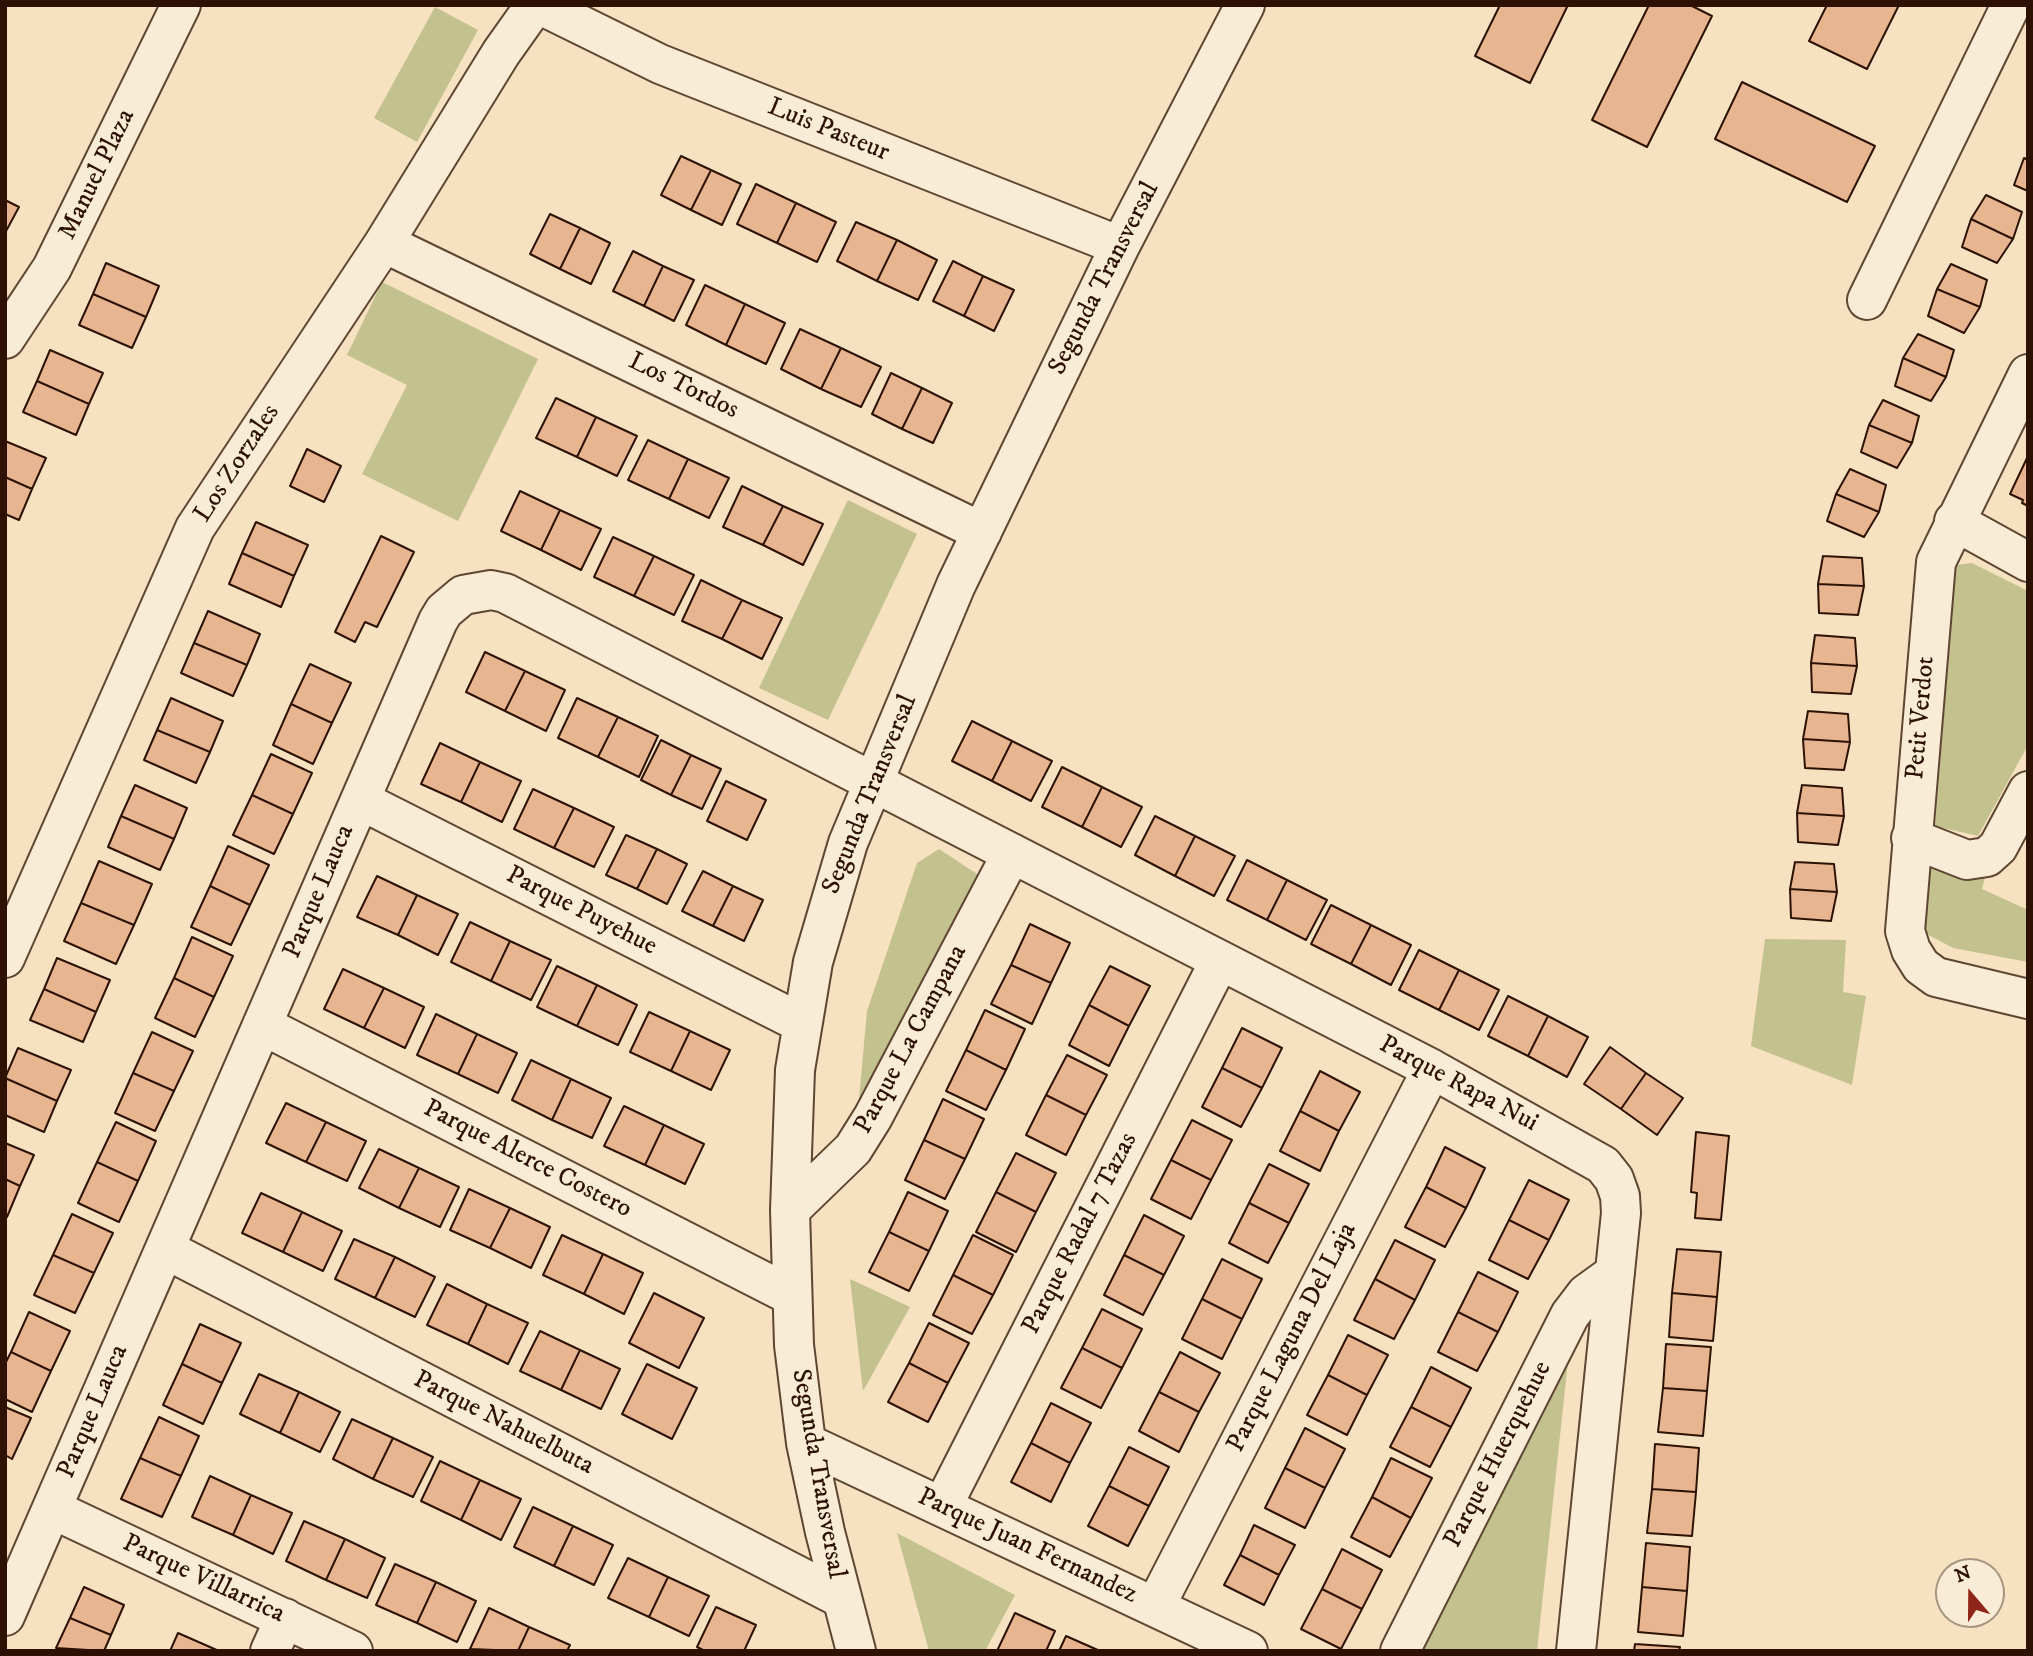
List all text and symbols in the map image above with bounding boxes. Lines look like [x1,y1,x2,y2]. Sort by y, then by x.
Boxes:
street label: Luis Pasteur [763,92,893,170]
street label: Manuel Plaza [53,105,143,245]
street label: Segunda Transversal [1043,177,1167,381]
street label: Los Tordos [623,347,743,427]
street label: Los Zorzales [188,399,288,529]
street label: Petit Verdot [1901,655,1943,781]
street label: Segunda Transversal [817,691,925,899]
street label: Parque Lauca [278,821,362,963]
street label: Parque Puyehue [500,861,662,963]
street label: Parque La Campana [849,940,975,1140]
street label: Parque Rapa Nui [1373,1030,1543,1140]
street label: Parque Alerce Costero [418,1094,636,1226]
street label: Parque Radal 7 Tazas [1017,1128,1145,1340]
street label: Parque Laguna Del Laja [1222,1218,1364,1458]
street label: Parque Lauca [52,1341,136,1483]
street label: Parque Huerquehue [1439,1357,1559,1553]
street label: Parque Nahuelbuta [408,1365,598,1483]
street label: Segunda Transversal [783,1367,851,1581]
street label: Parque Juan Fernandez [912,1482,1142,1612]
street label: Parque Villarrica [117,1529,289,1631]
north arrow [1935,1558,2005,1628]
text: N [1952,1561,1975,1588]

